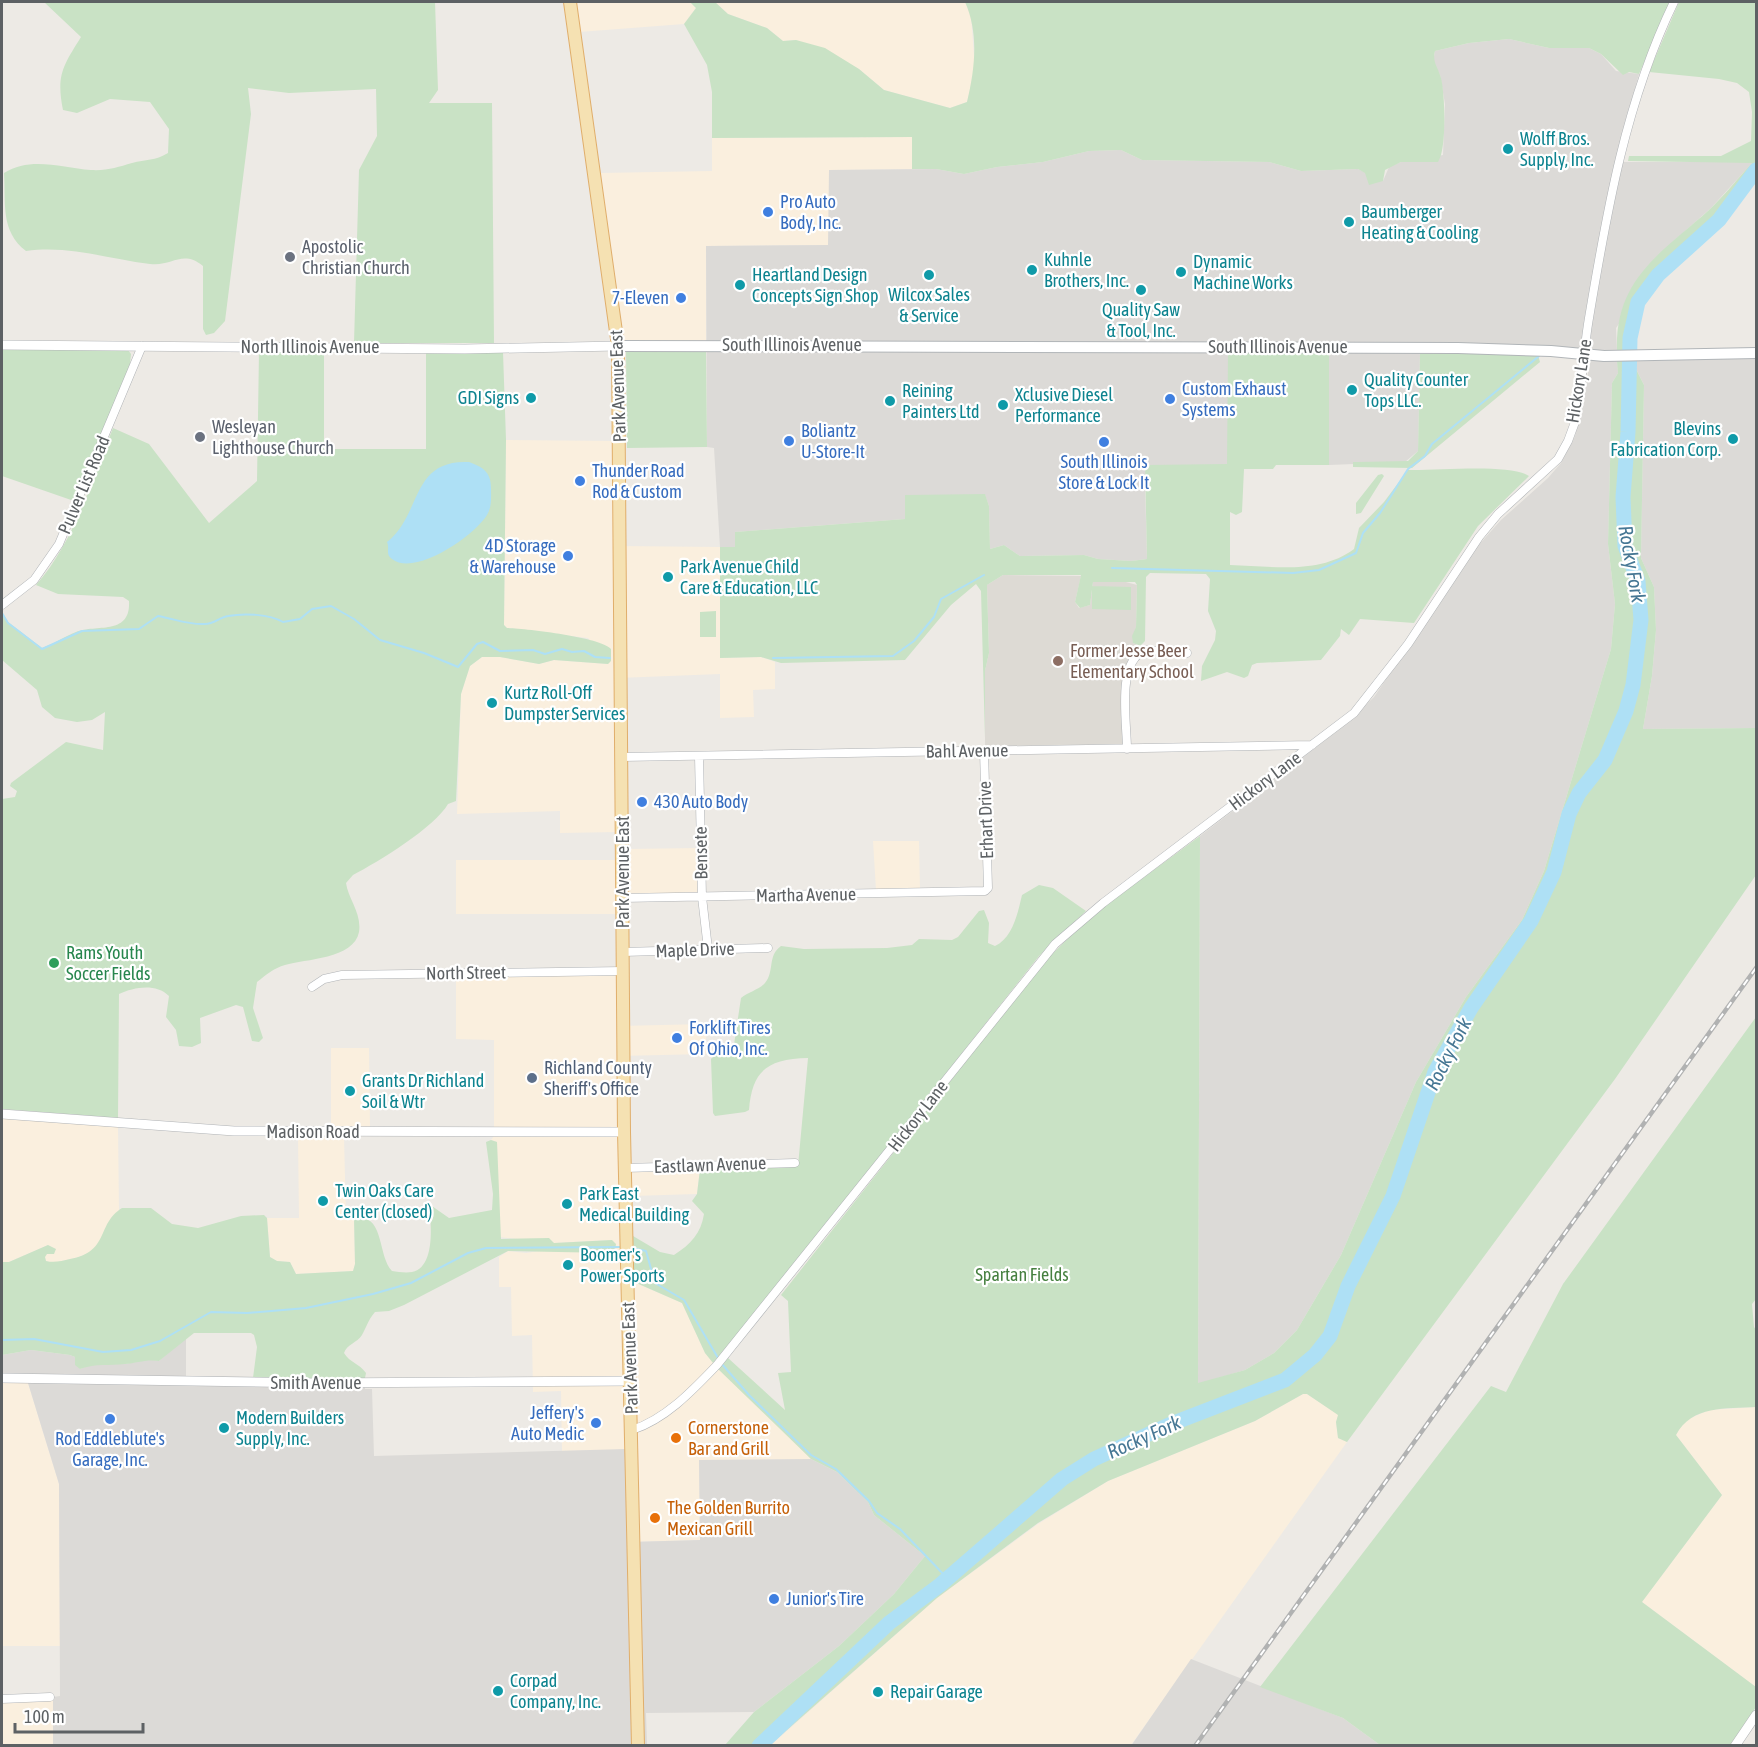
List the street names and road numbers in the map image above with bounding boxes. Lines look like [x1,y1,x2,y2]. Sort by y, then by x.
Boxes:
street label: Park Avenue East [605,329,630,443]
street label: South Illinois Avenue [722,334,862,355]
street label: North Illinois Avenue [241,336,379,357]
street label: South Illinois Avenue [1208,336,1348,357]
street label: Hickory Lane [1562,337,1596,424]
street label: Pulver List Road [53,432,114,537]
street label: Bahl Avenue [925,739,1009,762]
street label: Hickory Lane [1225,747,1305,814]
street label: Erhart Drive [974,781,997,859]
street label: Park Avenue East [612,816,633,928]
street label: Bensete [690,826,711,880]
street label: Martha Avenue [756,883,856,906]
street label: Maple Drive [655,938,735,961]
street label: North Street [426,961,506,984]
street label: Hickory Lane [883,1076,952,1156]
street label: Madison Road [266,1121,360,1142]
street label: Eastlawn Avenue [653,1152,767,1177]
street label: Park Avenue East [617,1301,642,1415]
street label: Smith Avenue [271,1372,361,1393]

